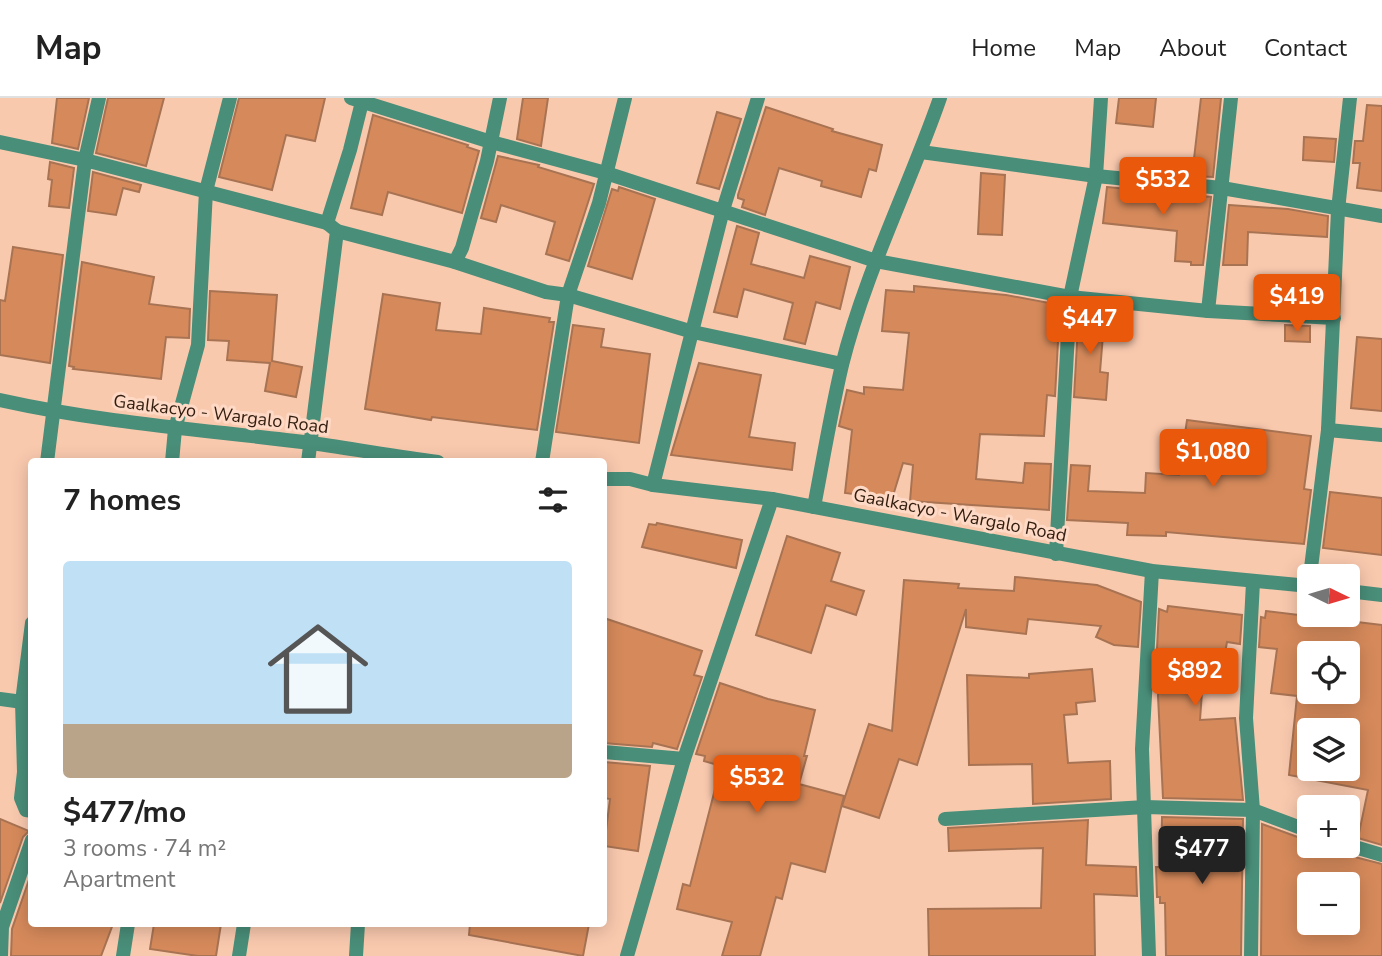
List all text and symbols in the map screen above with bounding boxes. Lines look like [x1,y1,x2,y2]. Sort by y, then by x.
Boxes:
text: Map [35,26,102,71]
text: Home [971,32,1036,64]
text: Map [1074,32,1121,64]
text: About [1159,32,1226,64]
text: Contact [1264,32,1347,64]
pin: $532 [1122,158,1204,217]
text: $532 [1135,164,1191,195]
pin: $419 [1256,274,1338,334]
text: $419 [1269,281,1325,312]
pin: $447 [1049,296,1131,356]
text: $447 [1062,303,1118,334]
street label: Gaalkacyo - Wargalo Road [112,389,330,439]
pin: $1,080 [1156,430,1270,489]
text: $1,080 [1176,436,1250,467]
text: 7 homes [63,480,181,521]
icon: filters [534,481,572,519]
street label: Gaalkacyo - Wargalo Road [851,483,1069,547]
north arrow [1297,564,1360,626]
map controls [1297,564,1360,935]
icon: home [255,606,381,732]
button: locate [1297,641,1360,704]
pin: $892 [1154,648,1236,708]
text: $892 [1167,655,1223,686]
button: layers [1297,718,1360,781]
pin: $532 [716,756,798,815]
text: $532 [729,762,785,793]
text: $477/mo [63,792,186,833]
button: + [1297,795,1360,858]
pin: $477 [1161,826,1243,886]
text: 3 rooms · 74 m² [63,833,226,864]
text: $477 [1174,833,1230,864]
text: Apartment [63,864,175,895]
button: − [1297,872,1360,935]

